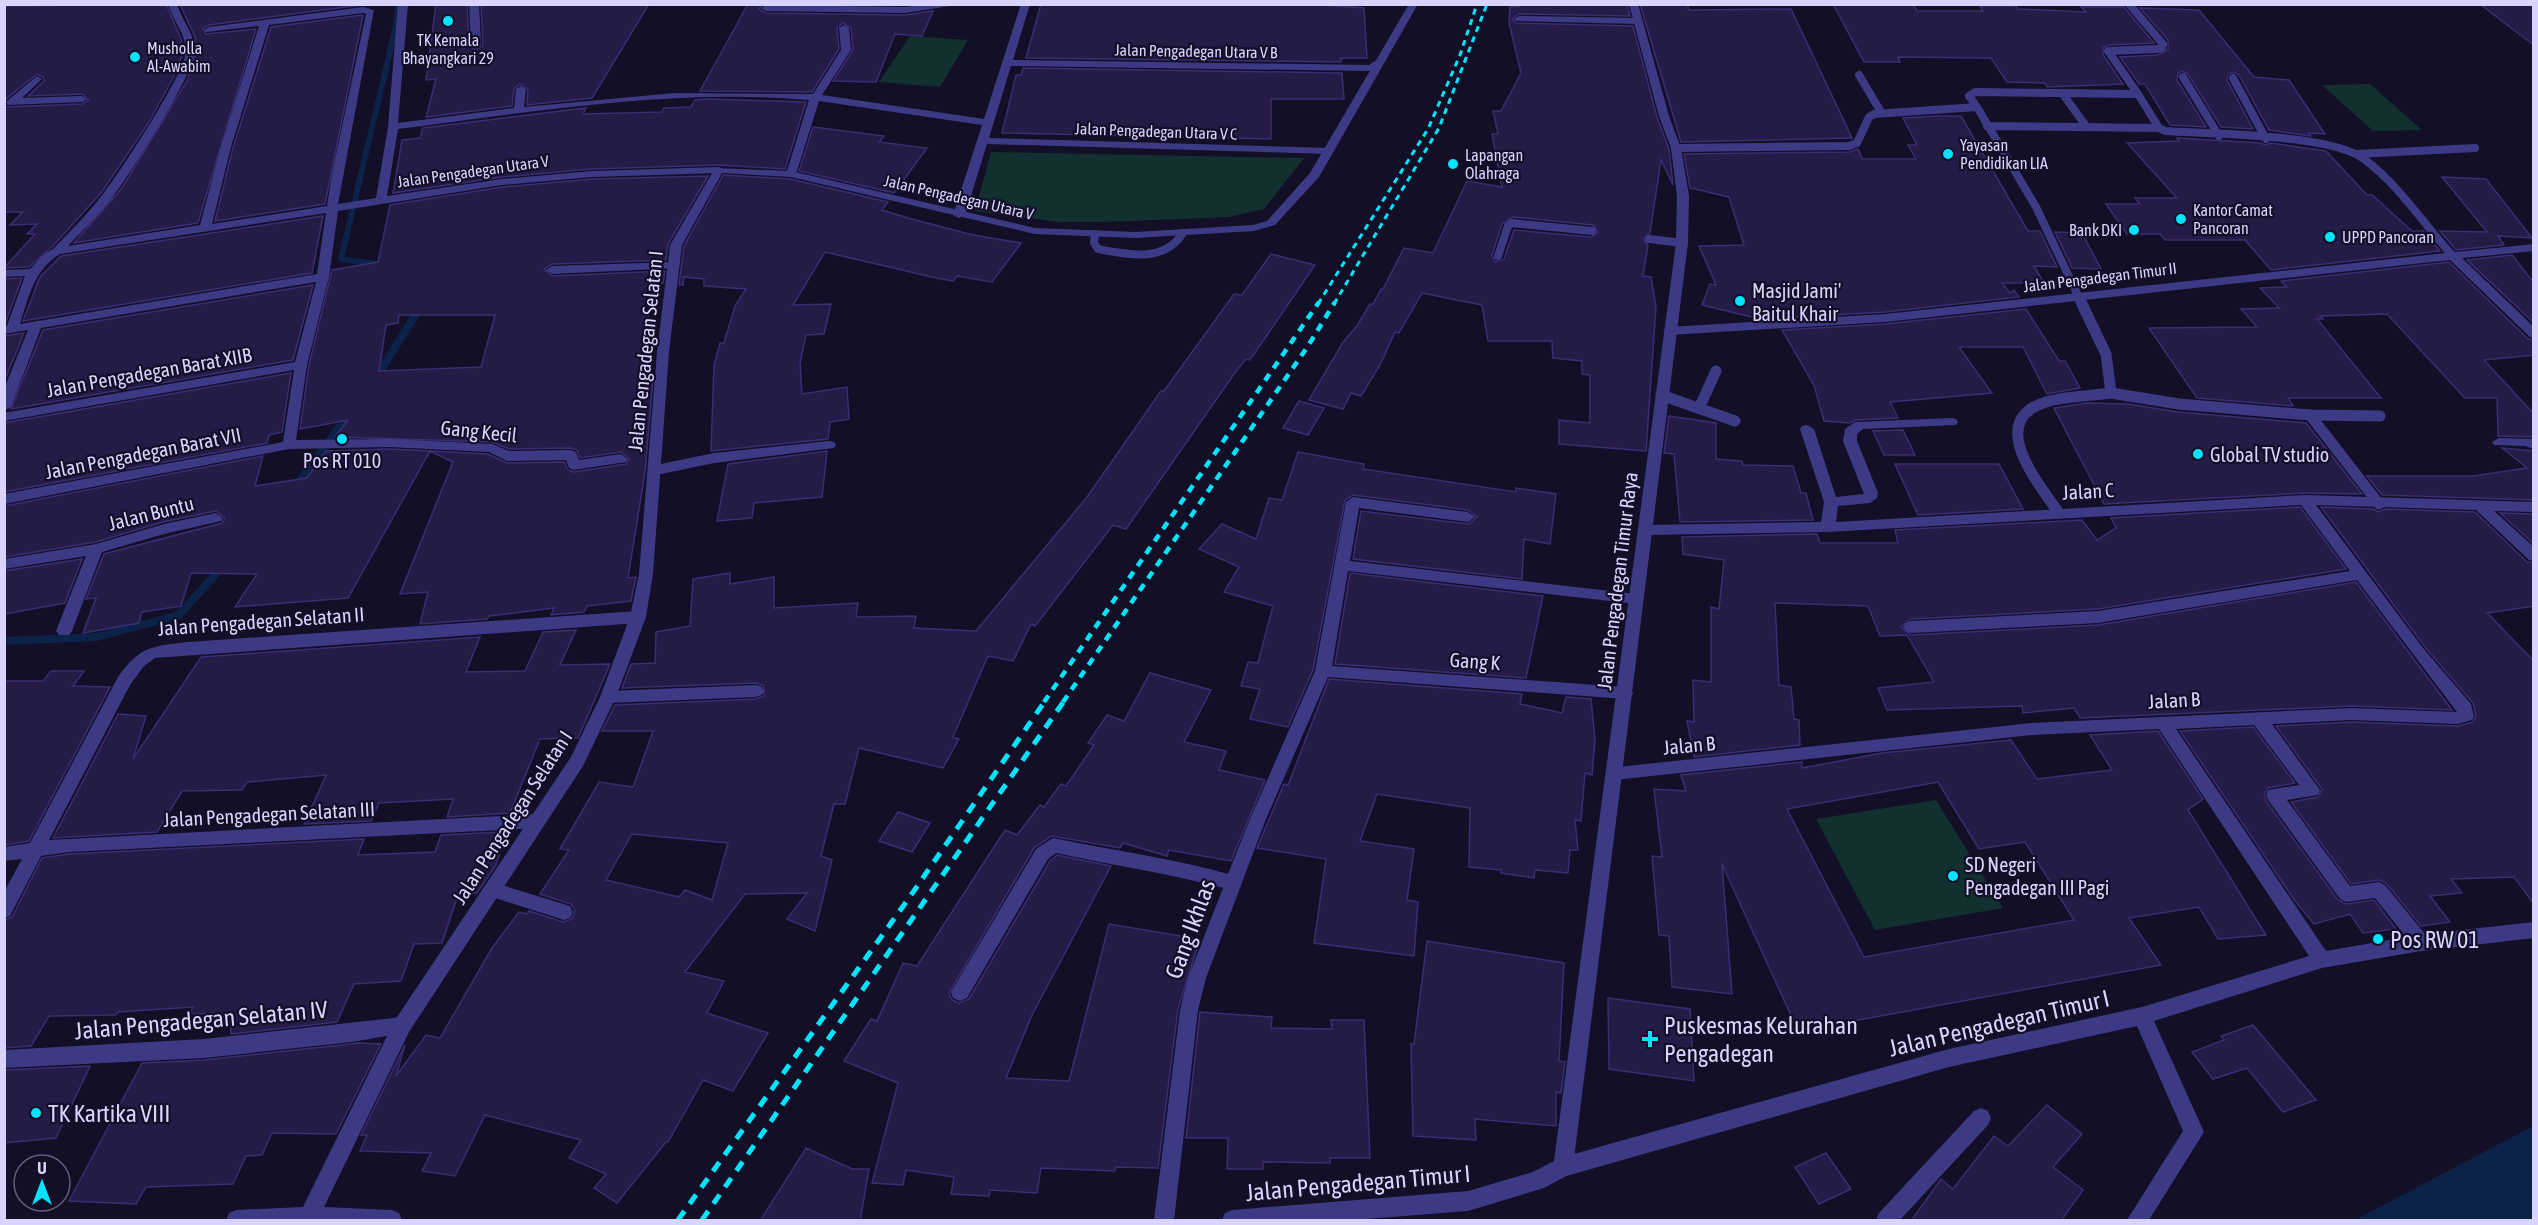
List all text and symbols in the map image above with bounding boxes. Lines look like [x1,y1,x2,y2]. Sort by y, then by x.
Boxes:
marker: TK Kemala Bhayangkari 29 [441,14,455,28]
place label: TK Kemala Bhayangkari 29 [402,31,494,68]
place label: Musholla Al-Awabim [147,39,211,75]
street label: Jalan Pengadegan Utara V B [1114,41,1278,62]
marker: Musholla Al-Awabim [128,50,142,64]
street label: Jalan Pengadegan Utara V C [1074,119,1237,144]
place label: Yayasan Pendidikan LIA [1960,136,2048,172]
place label: Lapangan Olahraga [1465,146,1523,183]
marker: Yayasan Pendidikan LIA [1941,147,1955,161]
street label: Jalan Pengadegan Utara V [396,151,550,192]
marker: Lapangan Olahraga [1446,157,1460,171]
street label: Jalan Pengadegan Utara V [882,171,1036,224]
place label: Kantor Camat Pancoran [2193,201,2273,237]
marker: Kantor Camat Pancoran [2174,212,2188,226]
place label: Bank DKI [2069,221,2122,239]
marker: Bank DKI [2127,223,2141,237]
place label: UPPD Pancoran [2342,228,2434,246]
marker: UPPD Pancoran [2323,230,2337,244]
street label: Jalan Pengadegan Selatan I [623,249,667,453]
street label: Jalan Pengadegan Timur II [2022,259,2178,296]
place label: Masjid Jami' Baitul Khair [1752,279,1841,325]
marker: Masjid Jami' Baitul Khair [1733,294,1747,308]
street label: Jalan Pengadegan Barat XIIB [45,343,254,401]
street label: Gang Kecil [440,416,519,447]
street label: Jalan Pengadegan Barat VII [43,423,243,483]
marker: Pos RT 010 [335,432,349,446]
place label: Global TV studio [2210,443,2329,466]
marker: Global TV studio [2191,447,2205,461]
place label: Pos RT 010 [303,449,381,472]
street label: Jalan Pengadegan Timur Raya [1592,471,1642,691]
street label: Jalan C [2062,478,2114,504]
street label: Jalan Buntu [106,491,196,535]
street label: Jalan Pengadegan Selatan II [157,602,365,640]
street label: Gang K [1449,648,1501,674]
street label: Jalan B [2147,687,2201,713]
street label: Jalan Pengadegan Selatan I [447,726,577,908]
street label: Jalan B [1662,731,1717,759]
street label: Jalan Pengadegan Selatan III [163,797,375,831]
place label: SD Negeri Pengadegan III Pagi [1965,853,2109,899]
marker: SD Negeri Pengadegan III Pagi [1946,869,1960,883]
street label: Gang Ikhlas [1160,876,1220,982]
place label: Pos RW 01 [2390,926,2480,953]
marker: Pos RW 01 [2371,932,2385,946]
street label: Jalan Pengadegan Timur I [1886,984,2112,1062]
street label: Jalan Pengadegan Selatan IV [73,995,329,1045]
place label: Puskesmas Kelurahan Pengadegan [1664,1012,1858,1067]
marker: Puskesmas Kelurahan Pengadegan [1641,1030,1659,1048]
place label: TK Kartika VIII [48,1100,170,1127]
marker: TK Kartika VIII [29,1106,43,1120]
north arrow [12,1153,72,1213]
text: U [37,1159,47,1177]
street label: Jalan Pengadegan Timur I [1245,1160,1471,1206]

